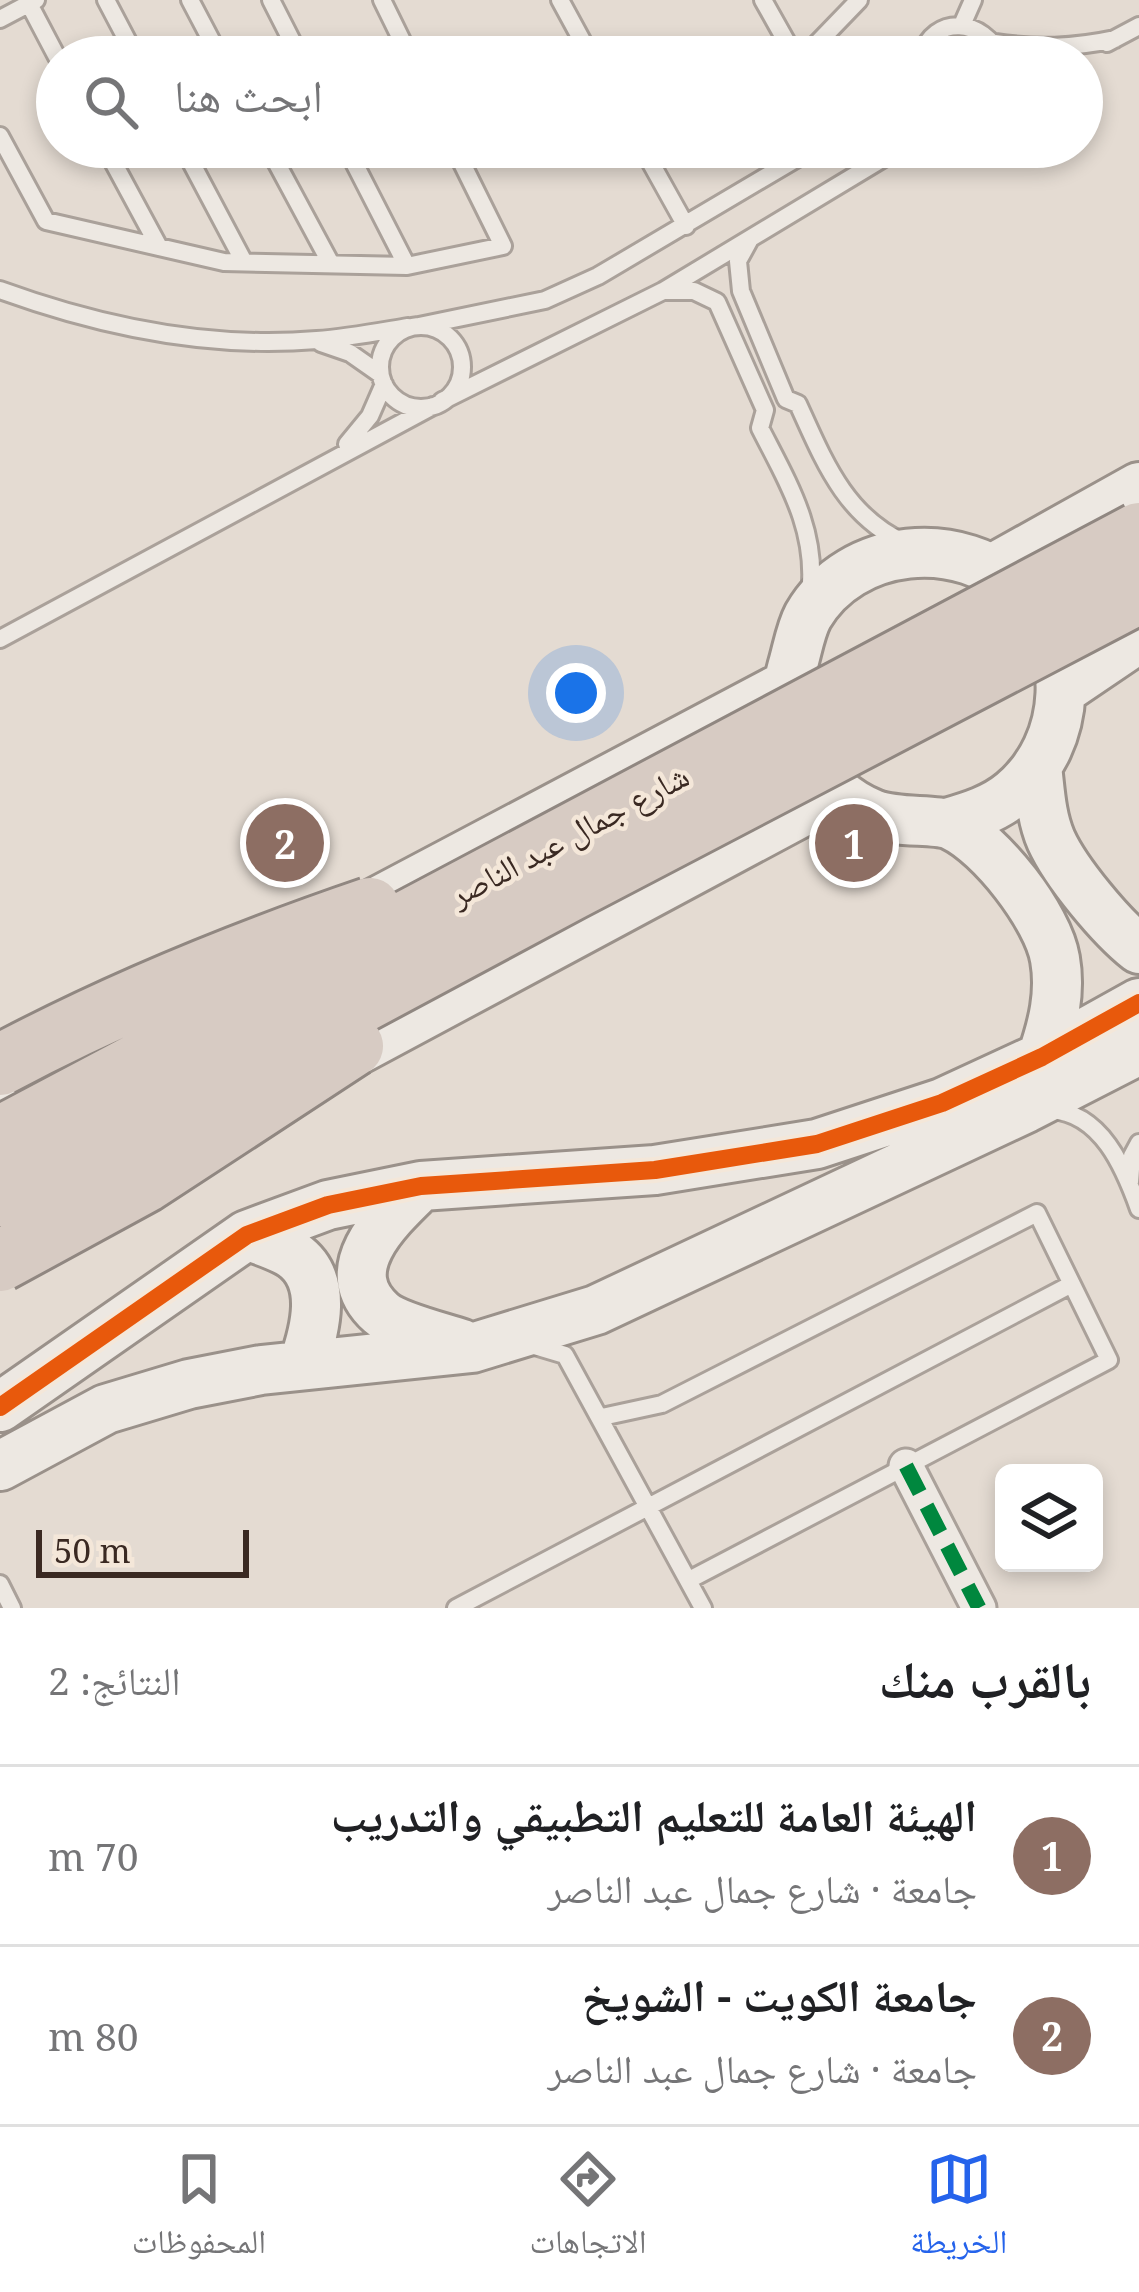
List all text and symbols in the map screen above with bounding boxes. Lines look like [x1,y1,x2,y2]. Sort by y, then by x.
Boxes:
search box [36,36,1103,168]
text: ابحث هنا [174,64,323,125]
icon: search [78,69,144,135]
your location [546,663,606,723]
street label: شارع جمال عبد الناصر [440,752,696,917]
pin: 2 [246,798,324,888]
pin: 1 [815,798,893,888]
map controls [995,1464,1103,1572]
button: layers [995,1464,1103,1572]
scale bar [36,1524,249,1577]
text: 50 m [54,1528,131,1573]
text: بالقرب منك [879,1643,1091,1713]
text: النتائج: 2 [48,1653,181,1706]
text: الهيئة العامة للتعليم التطبيقي والتدريب [331,1784,977,1845]
text: 70 m [48,1829,139,1882]
text: 1 [1041,1829,1063,1882]
text: جامعة · شارع جمال عبد الناصر [547,1861,977,1914]
text: جامعة الكويت - الشويخ [582,1964,977,2025]
text: 80 m [48,2009,139,2062]
text: 2 [1041,2009,1063,2062]
text: جامعة · شارع جمال عبد الناصر [547,2041,977,2094]
tab: المحفوظات [132,2146,266,2274]
tab: الاتجاهات [529,2146,647,2274]
tab: الخريطة [910,2146,1007,2274]

